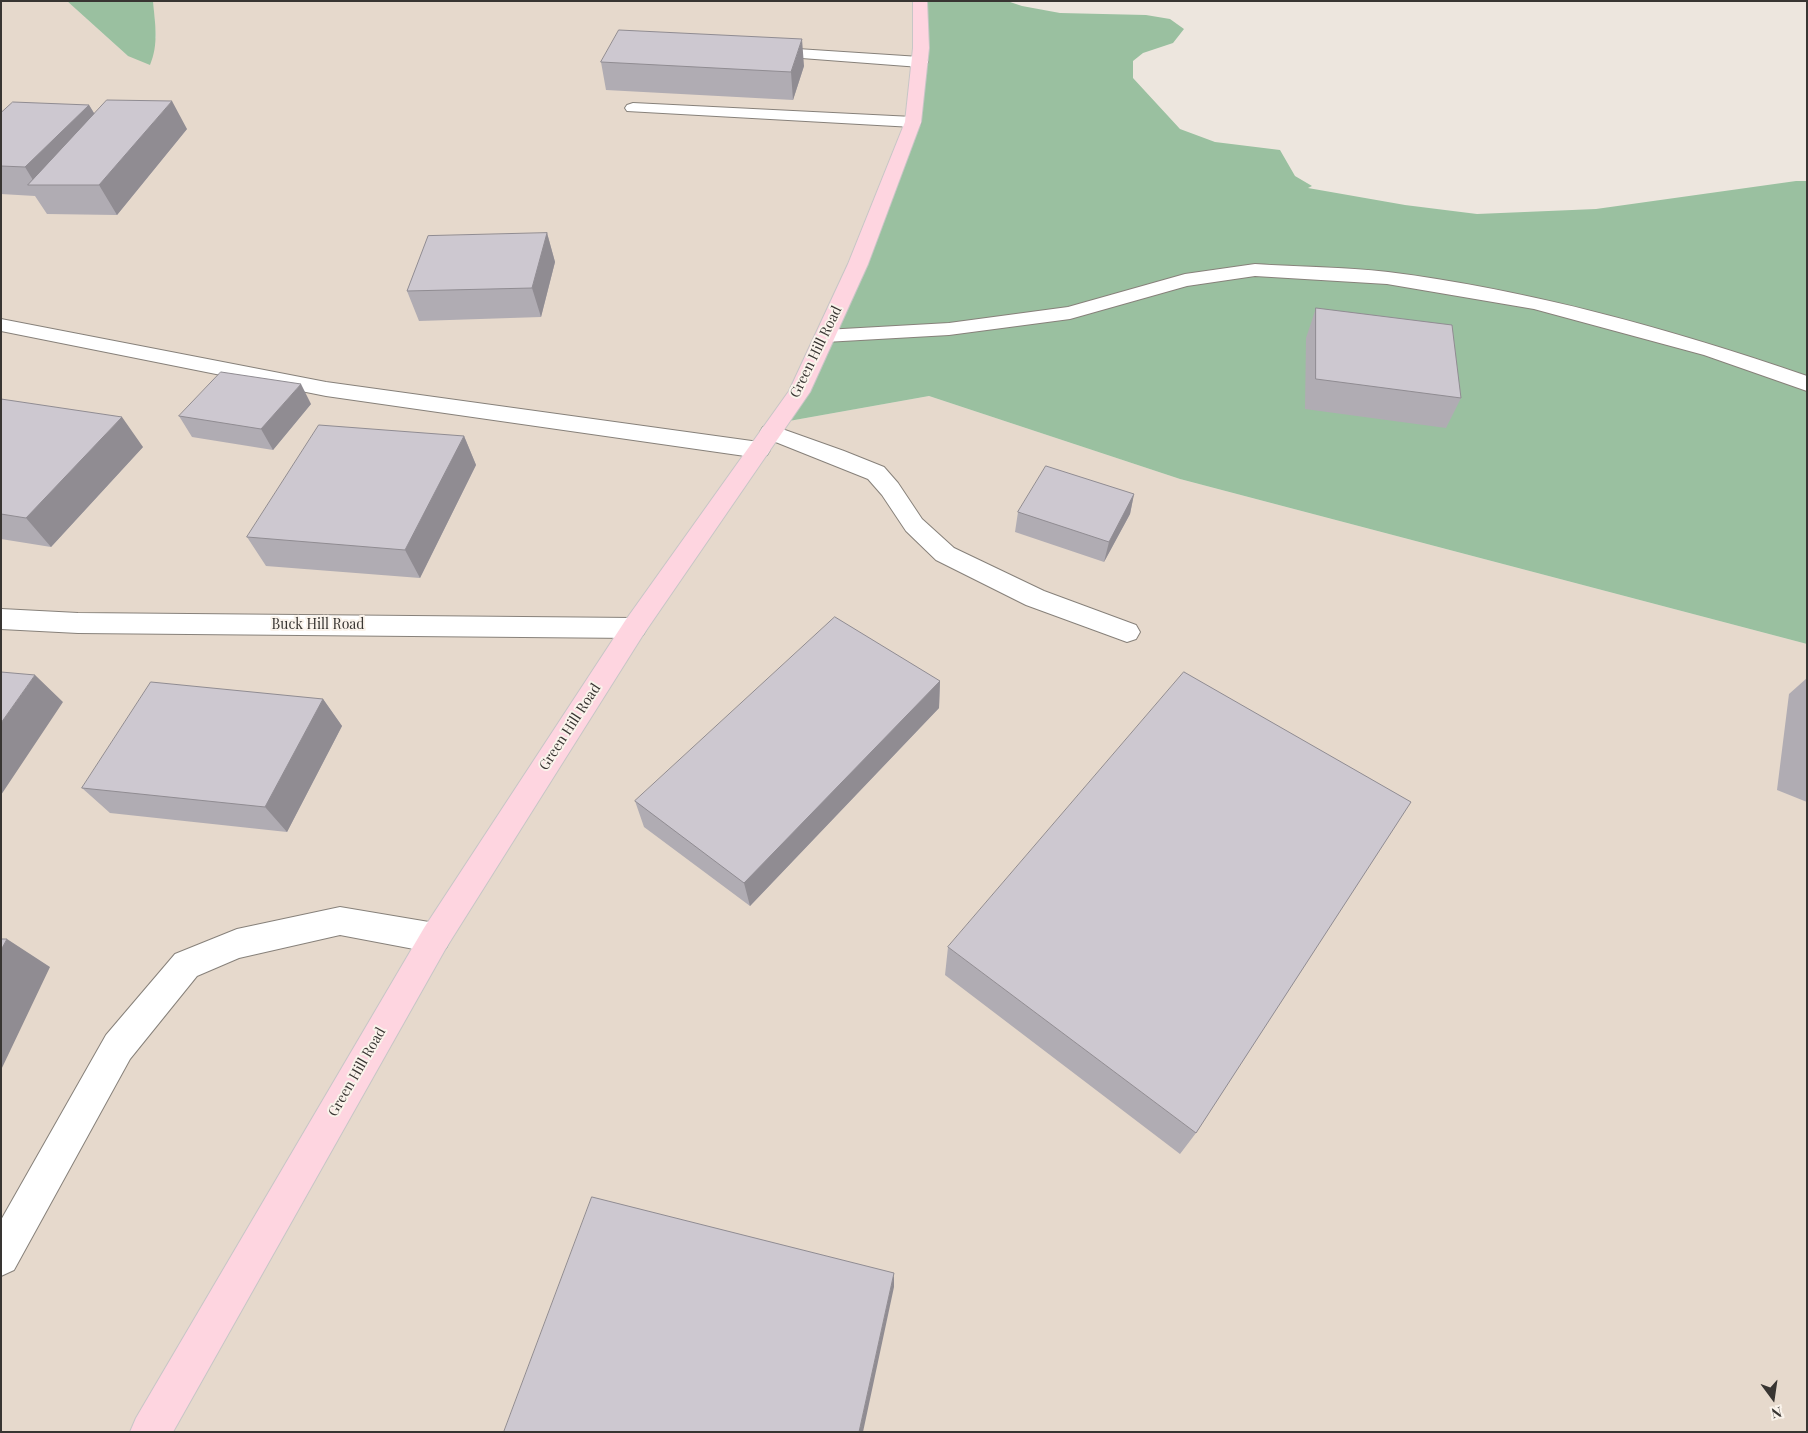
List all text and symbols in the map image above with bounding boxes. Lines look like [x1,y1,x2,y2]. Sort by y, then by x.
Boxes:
street label: Green Hill Road [787,303,845,401]
street label: Buck Hill Road [272,617,364,633]
street label: Green Hill Road [536,681,604,773]
street label: Green Hill Road [325,1025,389,1119]
north arrow [1748,1373,1798,1423]
text: N [1770,1403,1784,1423]

